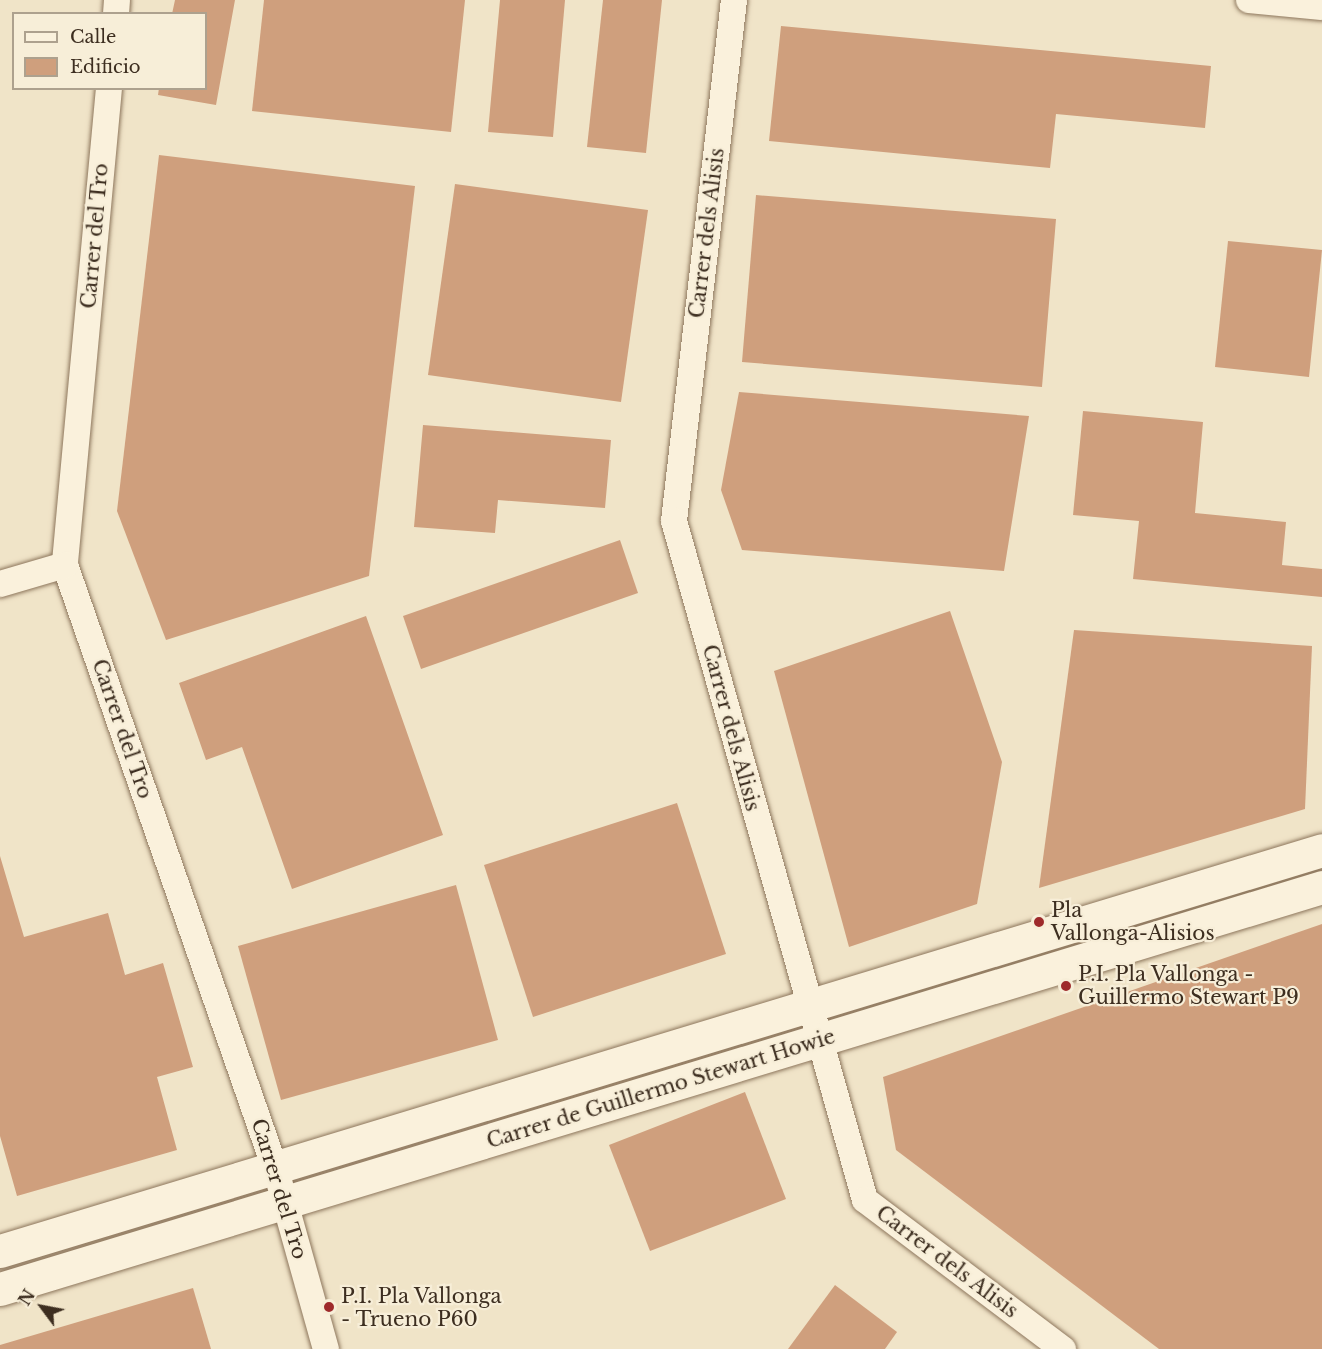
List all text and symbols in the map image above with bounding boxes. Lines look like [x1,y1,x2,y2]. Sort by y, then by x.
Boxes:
legend [12,12,207,90]
text: Calle [70,26,116,48]
text: Edificio [70,56,141,78]
street label: Carrer dels Alisis [685,146,729,320]
street label: Carrer del Tro [77,162,113,310]
street label: Carrer dels Alisis [697,641,765,815]
street label: Carrer del Tro [87,656,157,802]
place label: Pla Vallonga-Alisios [1051,898,1214,945]
marker: Pla Vallonga-Alisios [1032,915,1046,929]
place label: P.I. Pla Vallonga - Guillermo Stewart P9 [1078,963,1299,1010]
marker: P.I. Pla Vallonga - Guillermo Stewart P9 [1059,979,1073,993]
street label: Carrer de Guillermo Stewart Howie [484,1024,838,1154]
street label: Carrer del Tro [246,1115,312,1263]
street label: Carrer dels Alisis [871,1200,1023,1324]
north arrow [12,1277,72,1337]
place label: P.I. Pla Vallonga - Trueno P60 [341,1284,503,1331]
text: N [14,1286,39,1309]
marker: P.I. Pla Vallonga - Trueno P60 [322,1300,336,1314]

